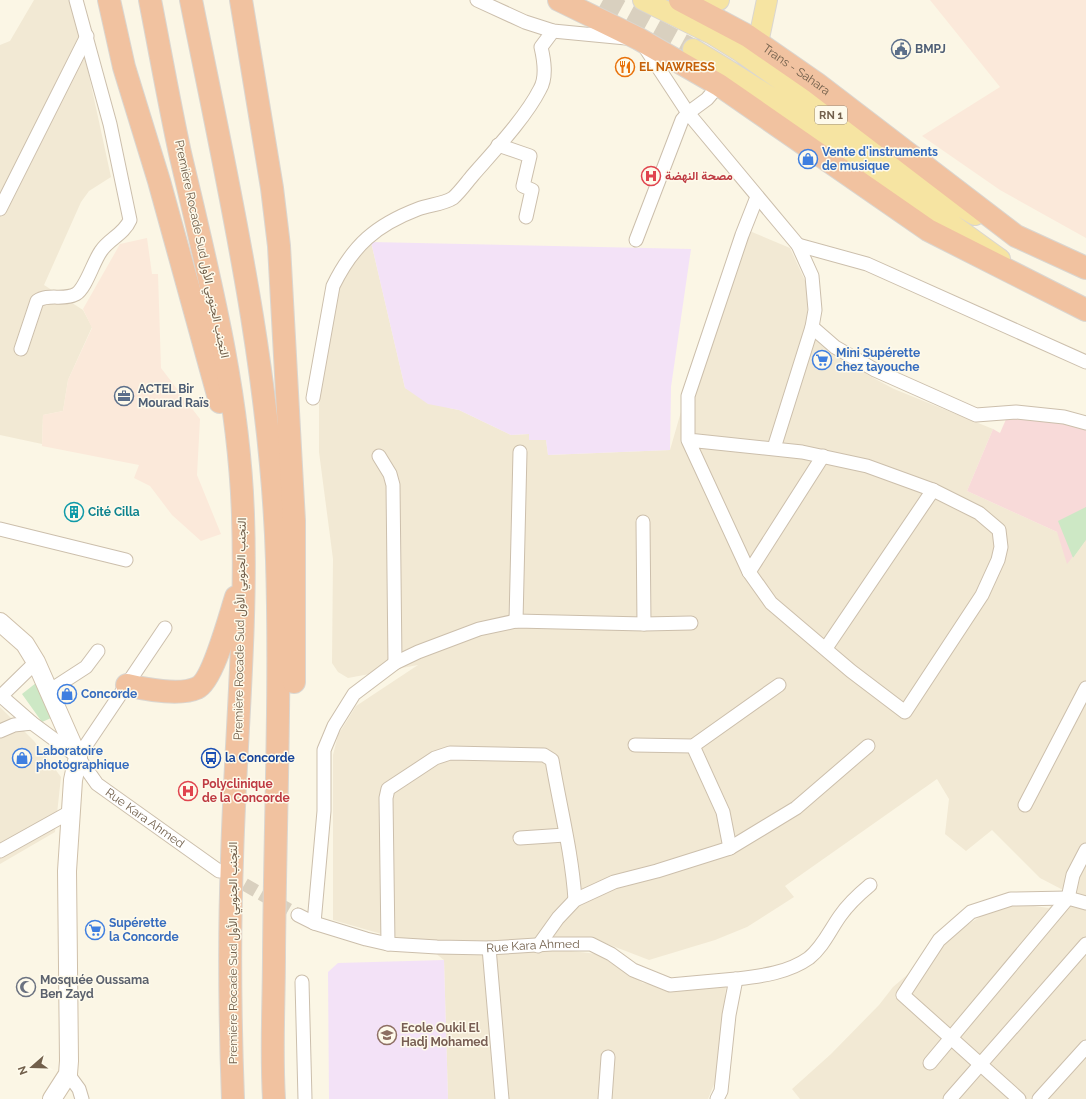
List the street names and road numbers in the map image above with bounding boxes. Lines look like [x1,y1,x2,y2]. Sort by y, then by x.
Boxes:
street label: Trans - Sahara [760,41,833,98]
road number: RN 1 [815,106,847,124]
street label: Première Rocade Sud التجنب الجنوبي الأول [169,139,232,360]
street label: Première Rocade Sud التجنب الجنوبي الأول [231,518,252,740]
street label: Rue Kara Ahmed [103,785,187,851]
street label: Première Rocade Sud التجنب الجنوبي الأول [226,842,243,1064]
street label: Rue Kara Ahmed [486,937,580,955]

